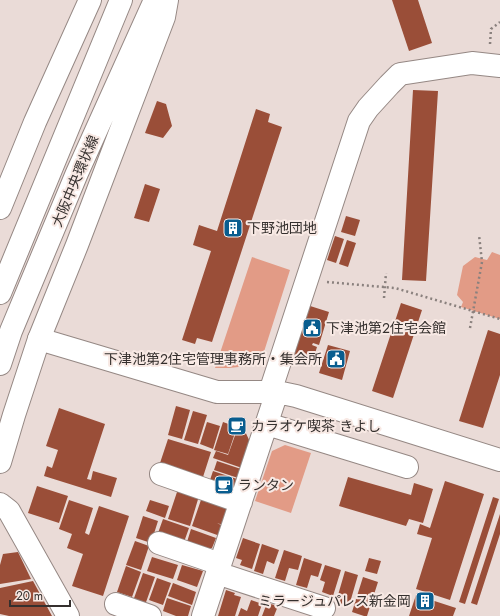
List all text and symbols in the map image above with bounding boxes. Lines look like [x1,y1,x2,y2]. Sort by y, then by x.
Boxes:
street label: 大阪中央環状線 [47,132,103,230]
building icon: 下野池団地 [222,217,244,239]
place label: 下野池団地 [247,218,317,238]
public building icon: 下津池第2住宅会館 [301,317,323,339]
place label: 下津池第2住宅会館 [326,318,446,338]
public building icon: 下津池第2住宅管理事務所・集会所 [325,348,347,370]
place label: 下津池第2住宅管理事務所・集会所 [104,349,322,369]
cafe icon: カラオケ喫茶 きよし [226,415,248,437]
place label: カラオケ喫茶 きよし [251,416,381,436]
cafe icon: ランタン [213,474,235,496]
place label: ランタン [238,475,294,495]
scale bar [10,582,70,608]
text: 20 m [16,587,43,605]
building icon: ミラージュパレス新金岡 [414,590,436,612]
place label: ミラージュパレス新金岡 [258,591,411,611]

